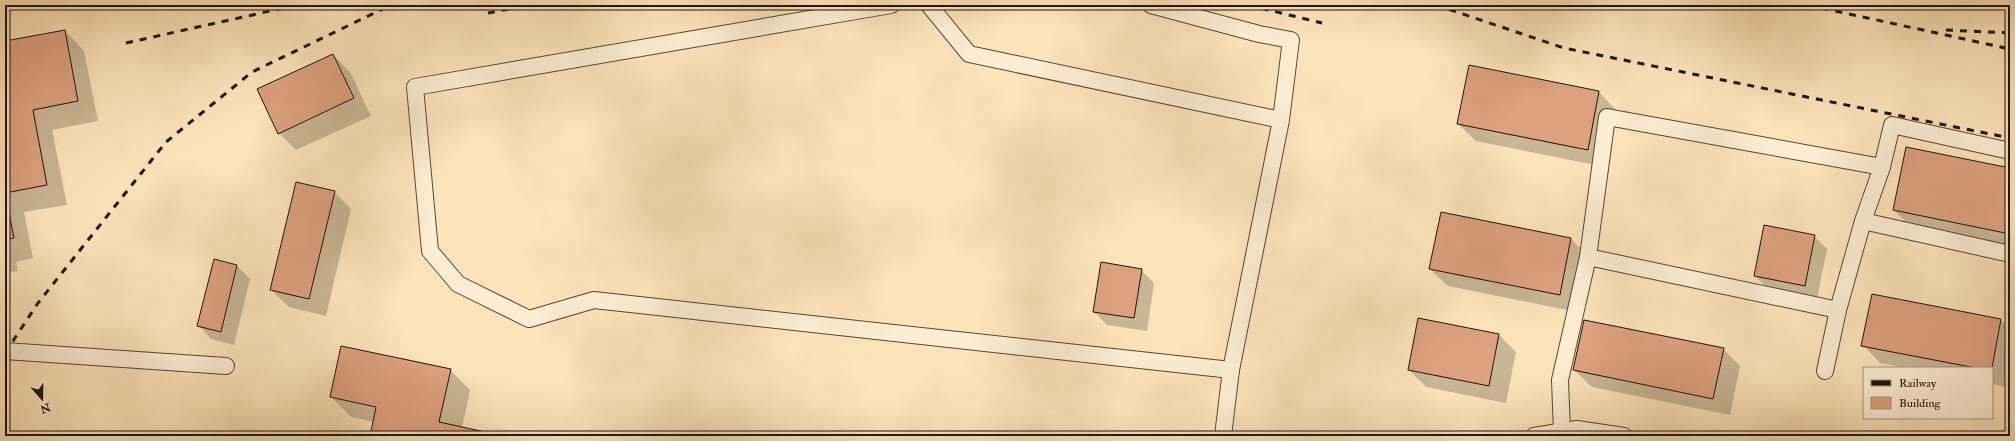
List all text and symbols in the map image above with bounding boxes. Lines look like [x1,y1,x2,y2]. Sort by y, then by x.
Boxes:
legend [1863,367,1993,419]
text: Railway [1899,376,1937,391]
north arrow [22,379,62,419]
text: Building [1899,396,1942,411]
text: N [37,400,53,416]

